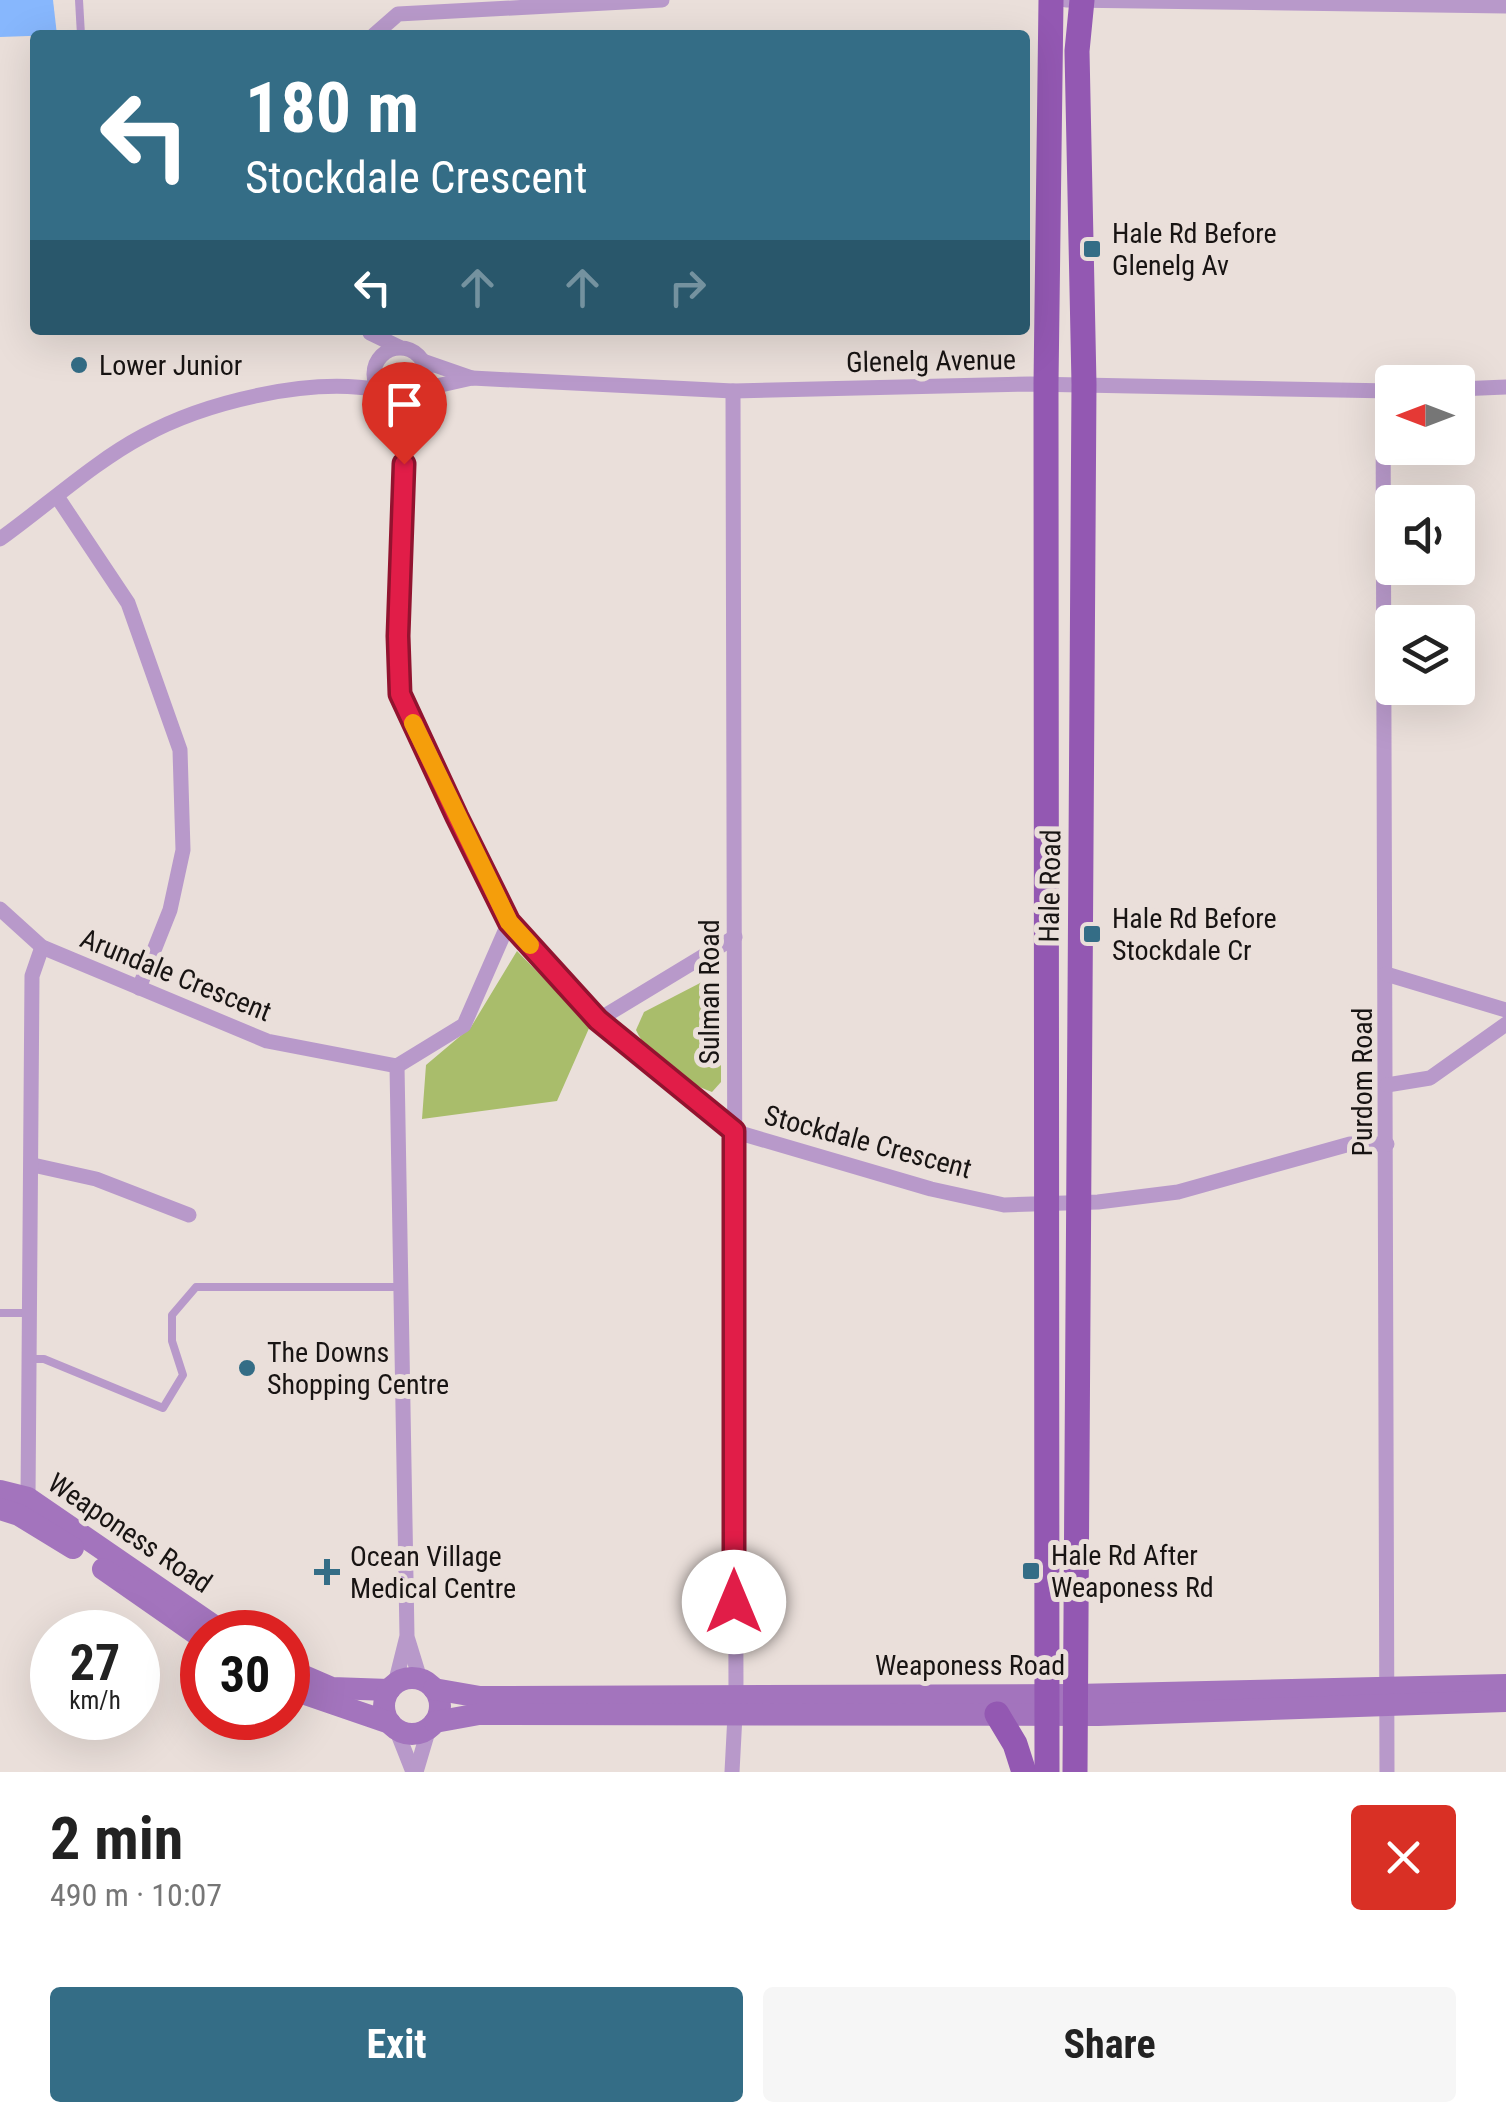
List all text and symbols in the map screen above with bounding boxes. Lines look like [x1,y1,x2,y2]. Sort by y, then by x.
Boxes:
text: 180 m [245,67,419,149]
icon: left [80,70,210,200]
text: Stockdale Crescent [245,151,587,204]
place label: Hale Rd Before Glenelg Av [1112,217,1277,282]
marker: Hale Rd Before Glenelg Av [1081,238,1103,260]
icon: left [345,260,400,315]
icon: ahead [450,260,505,315]
icon: ahead [555,260,610,315]
icon: right [660,260,715,315]
street label: Glenelg Avenue [846,343,1016,379]
place label: Lower Junior [99,349,242,382]
marker: Lower Junior [68,354,90,376]
pin [362,362,447,465]
north arrow [1375,365,1475,465]
map controls [1375,365,1475,705]
icon: arrive [377,377,432,432]
button: sound [1375,485,1475,585]
button: layers [1375,605,1475,705]
street label: Hale Road [1033,829,1067,943]
place label: Hale Rd Before Stockdale Cr [1112,902,1277,967]
street label: Sulman Road [693,919,726,1065]
street label: Arundale Crescent [76,922,276,1028]
marker: Hale Rd Before Stockdale Cr [1081,923,1103,945]
street label: Purdom Road [1346,1008,1379,1157]
street label: Stockdale Crescent [761,1098,975,1186]
place label: The Downs Shopping Centre [267,1336,449,1401]
marker: The Downs Shopping Centre [236,1357,258,1379]
street label: Weaponess Road [42,1466,218,1600]
place label: Hale Rd After Weaponess Rd [1051,1539,1214,1604]
place label: Ocean Village Medical Centre [350,1540,516,1605]
position arrow [682,1550,786,1654]
marker: Ocean Village Medical Centre [314,1559,340,1585]
marker: Hale Rd After Weaponess Rd [1020,1560,1042,1582]
speed limit sign: 30 [180,1610,310,1740]
text: 27 [70,1634,120,1692]
street label: Weaponess Road [875,1649,1065,1682]
text: km/h [69,1686,121,1715]
text: 2 min [50,1803,183,1874]
button: close [1351,1805,1456,1910]
text: 490 m · 10:07 [50,1876,222,1914]
button: Exit [50,1987,743,2102]
button: Share [763,1987,1456,2102]

